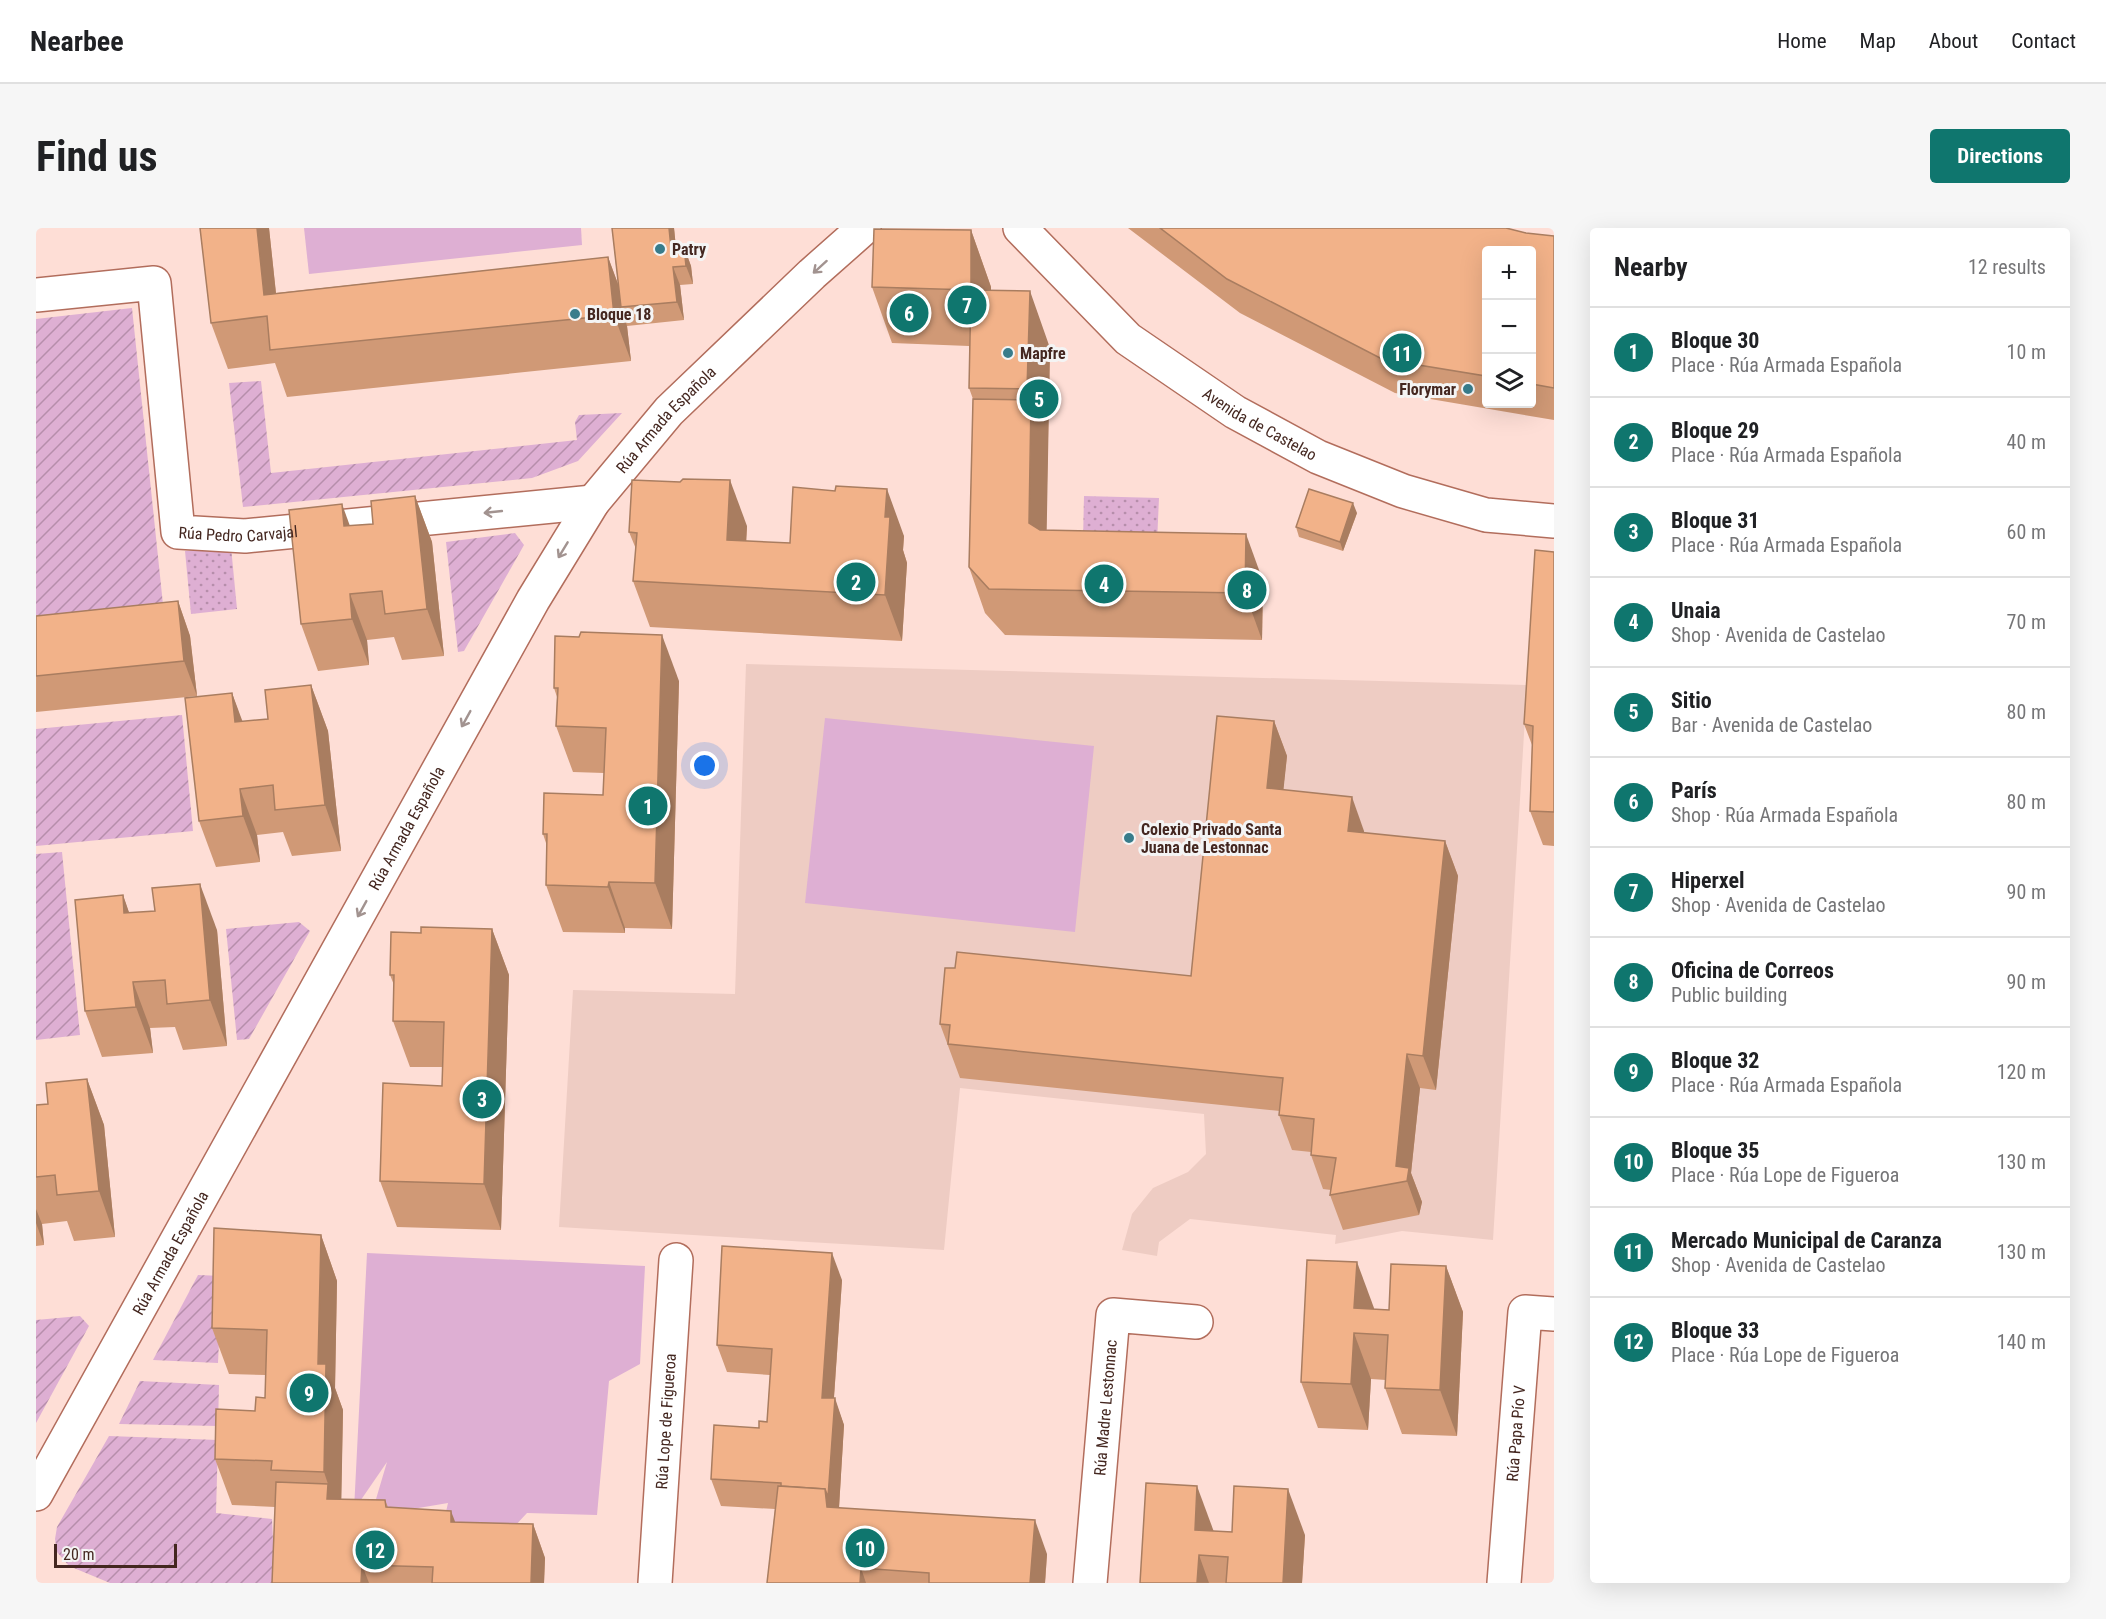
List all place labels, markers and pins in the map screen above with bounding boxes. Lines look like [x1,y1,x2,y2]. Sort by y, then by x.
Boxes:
place label: Patry [672,240,706,259]
marker: Patry [653,242,667,256]
pin: 7 [948,282,986,328]
pin: 6 [890,290,928,335]
place label: Bloque 18 [587,305,651,324]
marker: Bloque 18 [568,307,582,321]
pin: 11 [1382,330,1422,376]
place label: Mapfre [1020,344,1066,363]
marker: Mapfre [1001,346,1015,360]
pin: 5 [1020,376,1058,422]
place label: Florymar [1399,380,1456,399]
marker: Florymar [1461,382,1475,396]
pin: 2 [836,560,876,604]
pin: 4 [1084,562,1124,606]
pin: 8 [1228,568,1266,613]
pin: 1 [628,784,668,828]
place label: Colexio Privado Santa Juana de Lestonnac [1141,820,1282,857]
marker: Colexio Privado Santa Juana de Lestonnac [1122,831,1136,845]
pin: 3 [462,1076,502,1122]
pin: 9 [290,1370,328,1416]
pin: 10 [846,1526,884,1570]
pin: 12 [356,1528,394,1572]

